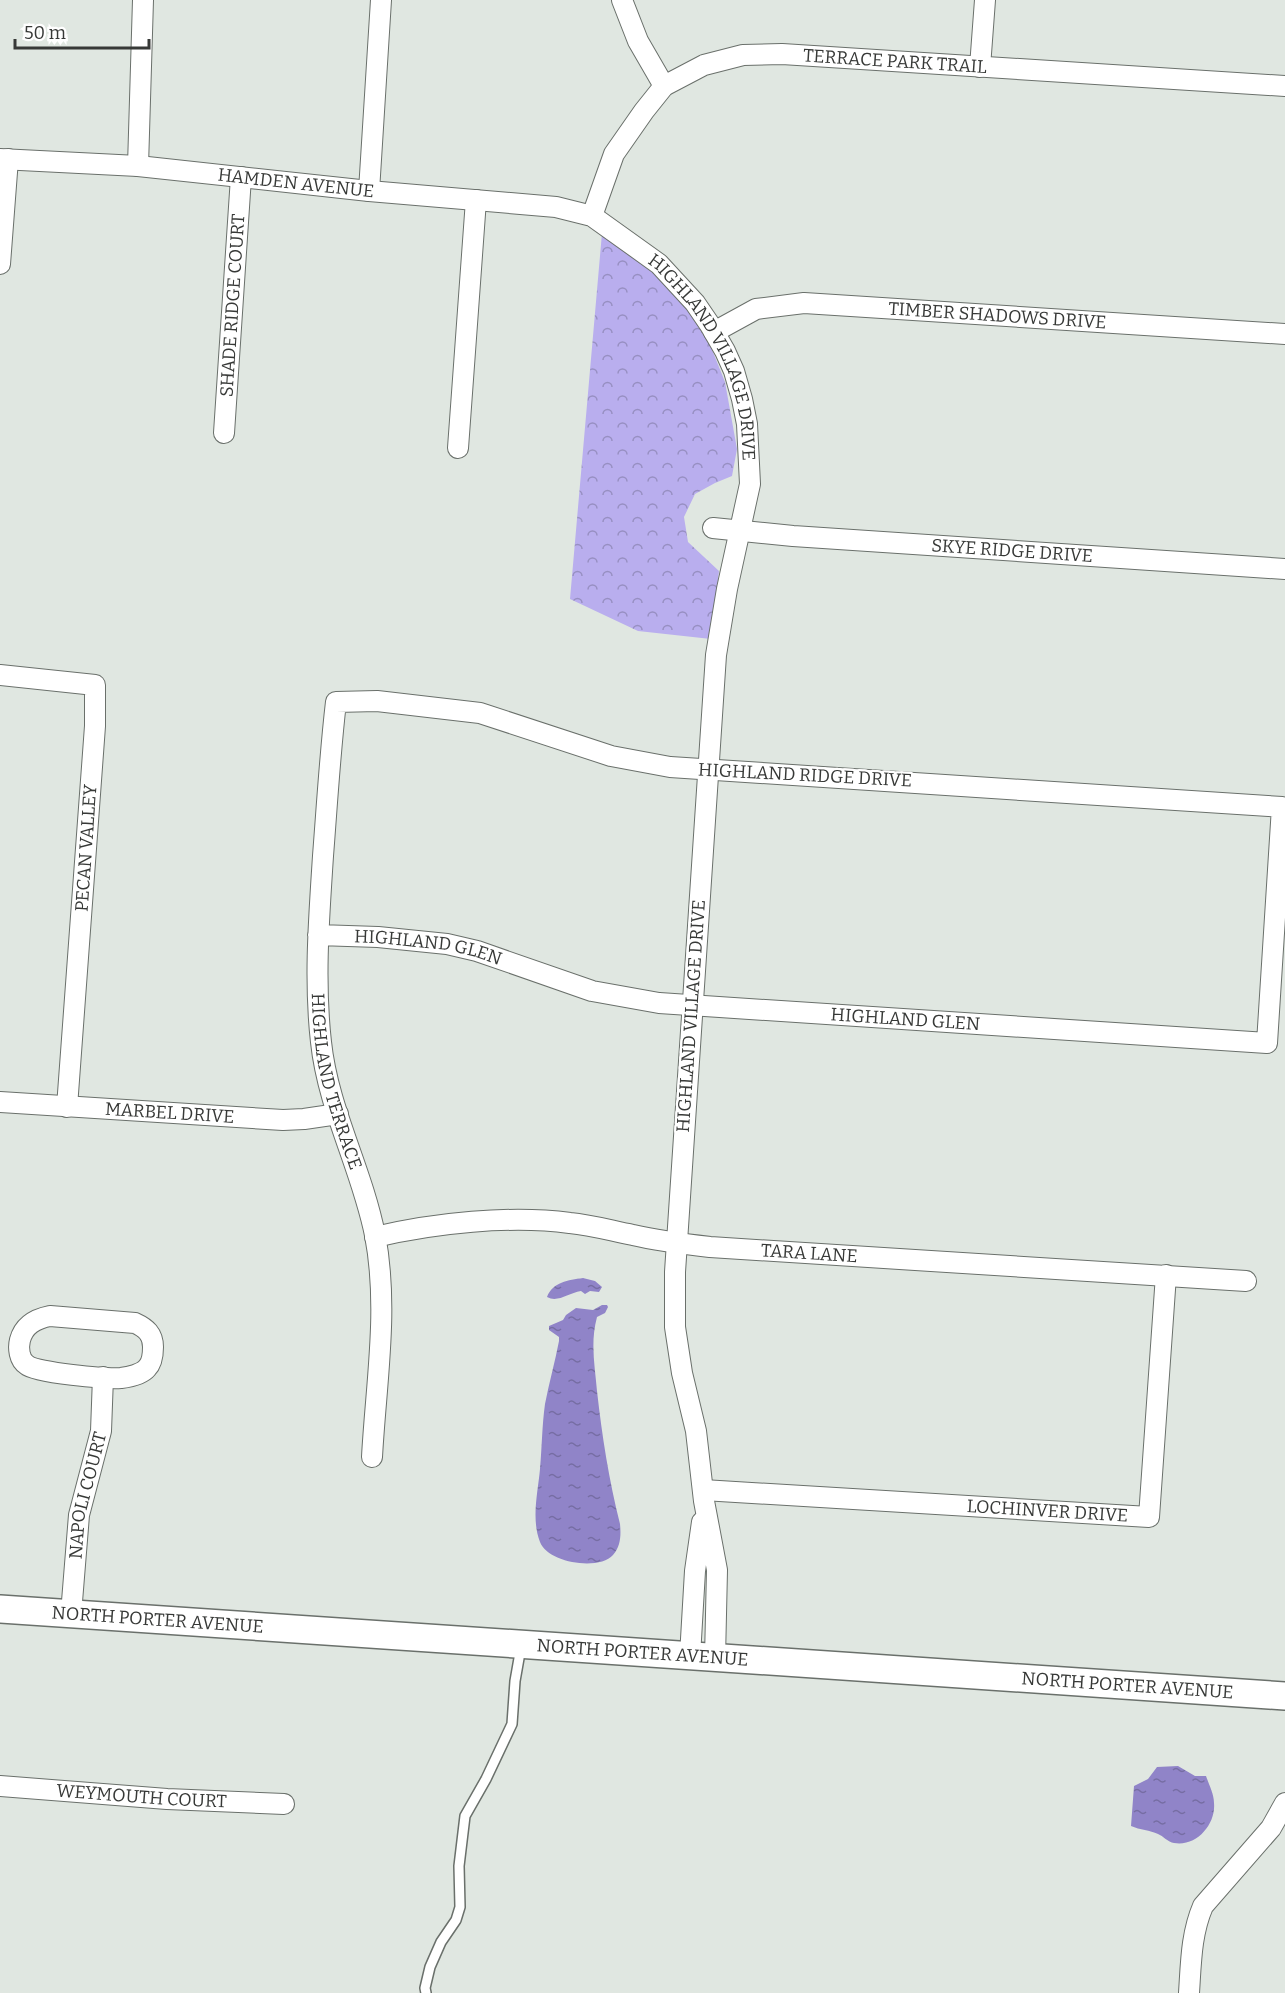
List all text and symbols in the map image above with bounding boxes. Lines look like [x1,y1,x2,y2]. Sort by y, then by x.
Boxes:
scale bar [15,12,148,50]
text: 50 m [24,22,66,44]
street label: TERRACE PARK TRAIL [803,44,988,78]
street label: HAMDEN AVENUE [217,164,375,202]
street label: SHADE RIDGE COURT [215,213,250,398]
street label: HIGHLAND VILLAGE DRIVE [644,249,760,461]
street label: TIMBER SHADOWS DRIVE [888,297,1107,333]
street label: SKYE RIDGE DRIVE [931,534,1094,567]
street label: HIGHLAND RIDGE DRIVE [698,758,912,792]
street label: PECAN VALLEY [71,783,101,912]
street label: HIGHLAND VILLAGE DRIVE [672,899,710,1133]
street label: HIGHLAND GLEN [354,925,505,970]
street label: HIGHLAND TERRACE [307,993,367,1172]
street label: HIGHLAND GLEN [830,1003,981,1035]
street label: MARBEL DRIVE [104,1098,235,1128]
street label: TARA LANE [760,1239,858,1267]
street label: NAPOLI COURT [64,1429,111,1560]
street label: LOCHINVER DRIVE [966,1495,1129,1527]
street label: NORTH PORTER AVENUE [51,1602,264,1638]
street label: NORTH PORTER AVENUE [536,1634,749,1671]
street label: NORTH PORTER AVENUE [1021,1667,1234,1703]
street label: WEYMOUTH COURT [56,1779,228,1813]

